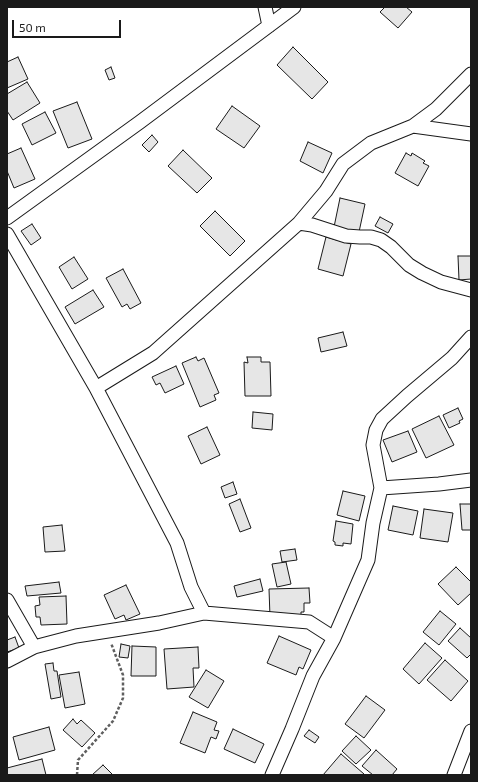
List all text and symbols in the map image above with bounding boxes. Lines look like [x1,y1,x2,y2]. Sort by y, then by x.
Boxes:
scale bar [14,12,123,38]
text: 50 m [19,20,46,34]

